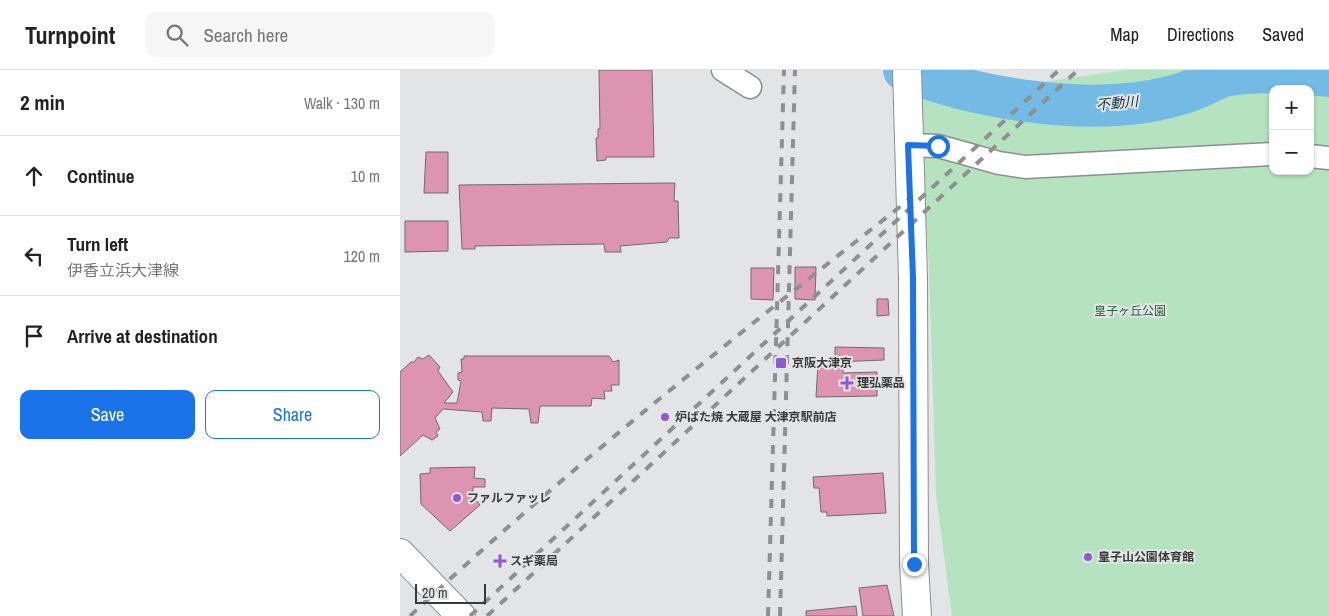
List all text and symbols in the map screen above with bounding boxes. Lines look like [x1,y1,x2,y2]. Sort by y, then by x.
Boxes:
search box [145,12,495,57]
text: Turnpoint [25,19,115,51]
icon: search [163,21,191,49]
text: Search here [203,22,288,48]
text: Map [1110,22,1139,47]
text: Directions [1167,22,1234,47]
text: Saved [1262,22,1304,47]
map controls [1269,85,1314,175]
button: + [1269,85,1314,130]
text: 2 min [20,88,65,117]
text: Walk · 130 m [304,92,380,114]
water label: 不動川 [1095,92,1141,114]
button: − [1269,130,1314,175]
route start [927,135,950,158]
icon: ahead [20,162,48,190]
text: Continue [67,163,135,189]
text: 10 m [351,165,380,187]
text: Turn left [67,231,128,257]
icon: left [20,242,48,270]
text: 120 m [344,245,380,267]
text: 伊香立浜大津線 [67,259,179,281]
park label: 皇子ヶ丘公園 [1094,303,1166,319]
icon: arrive [20,322,48,350]
text: Arrive at destination [67,323,218,349]
place label: 京阪大津京 [792,355,852,371]
marker: 京阪大津京 [774,356,788,370]
place label: 理弘薬品 [857,375,905,391]
marker: 理弘薬品 [841,377,853,389]
button: Save [20,390,195,439]
button: Share [205,390,380,439]
place label: 炉ばた焼 大蔵屋 大津京駅前店 [675,409,836,425]
marker: 炉ばた焼 大蔵屋 大津京駅前店 [659,411,671,423]
place label: ファルファッレ [467,490,551,506]
marker: ファルファッレ [451,492,463,504]
place label: 皇子山公園体育館 [1098,549,1194,565]
marker: 皇子山公園体育館 [1082,551,1094,563]
place label: スギ薬局 [510,553,558,569]
route end [903,553,926,576]
marker: スギ薬局 [494,555,506,567]
scale bar [415,581,486,604]
text: 20 m [422,584,448,602]

